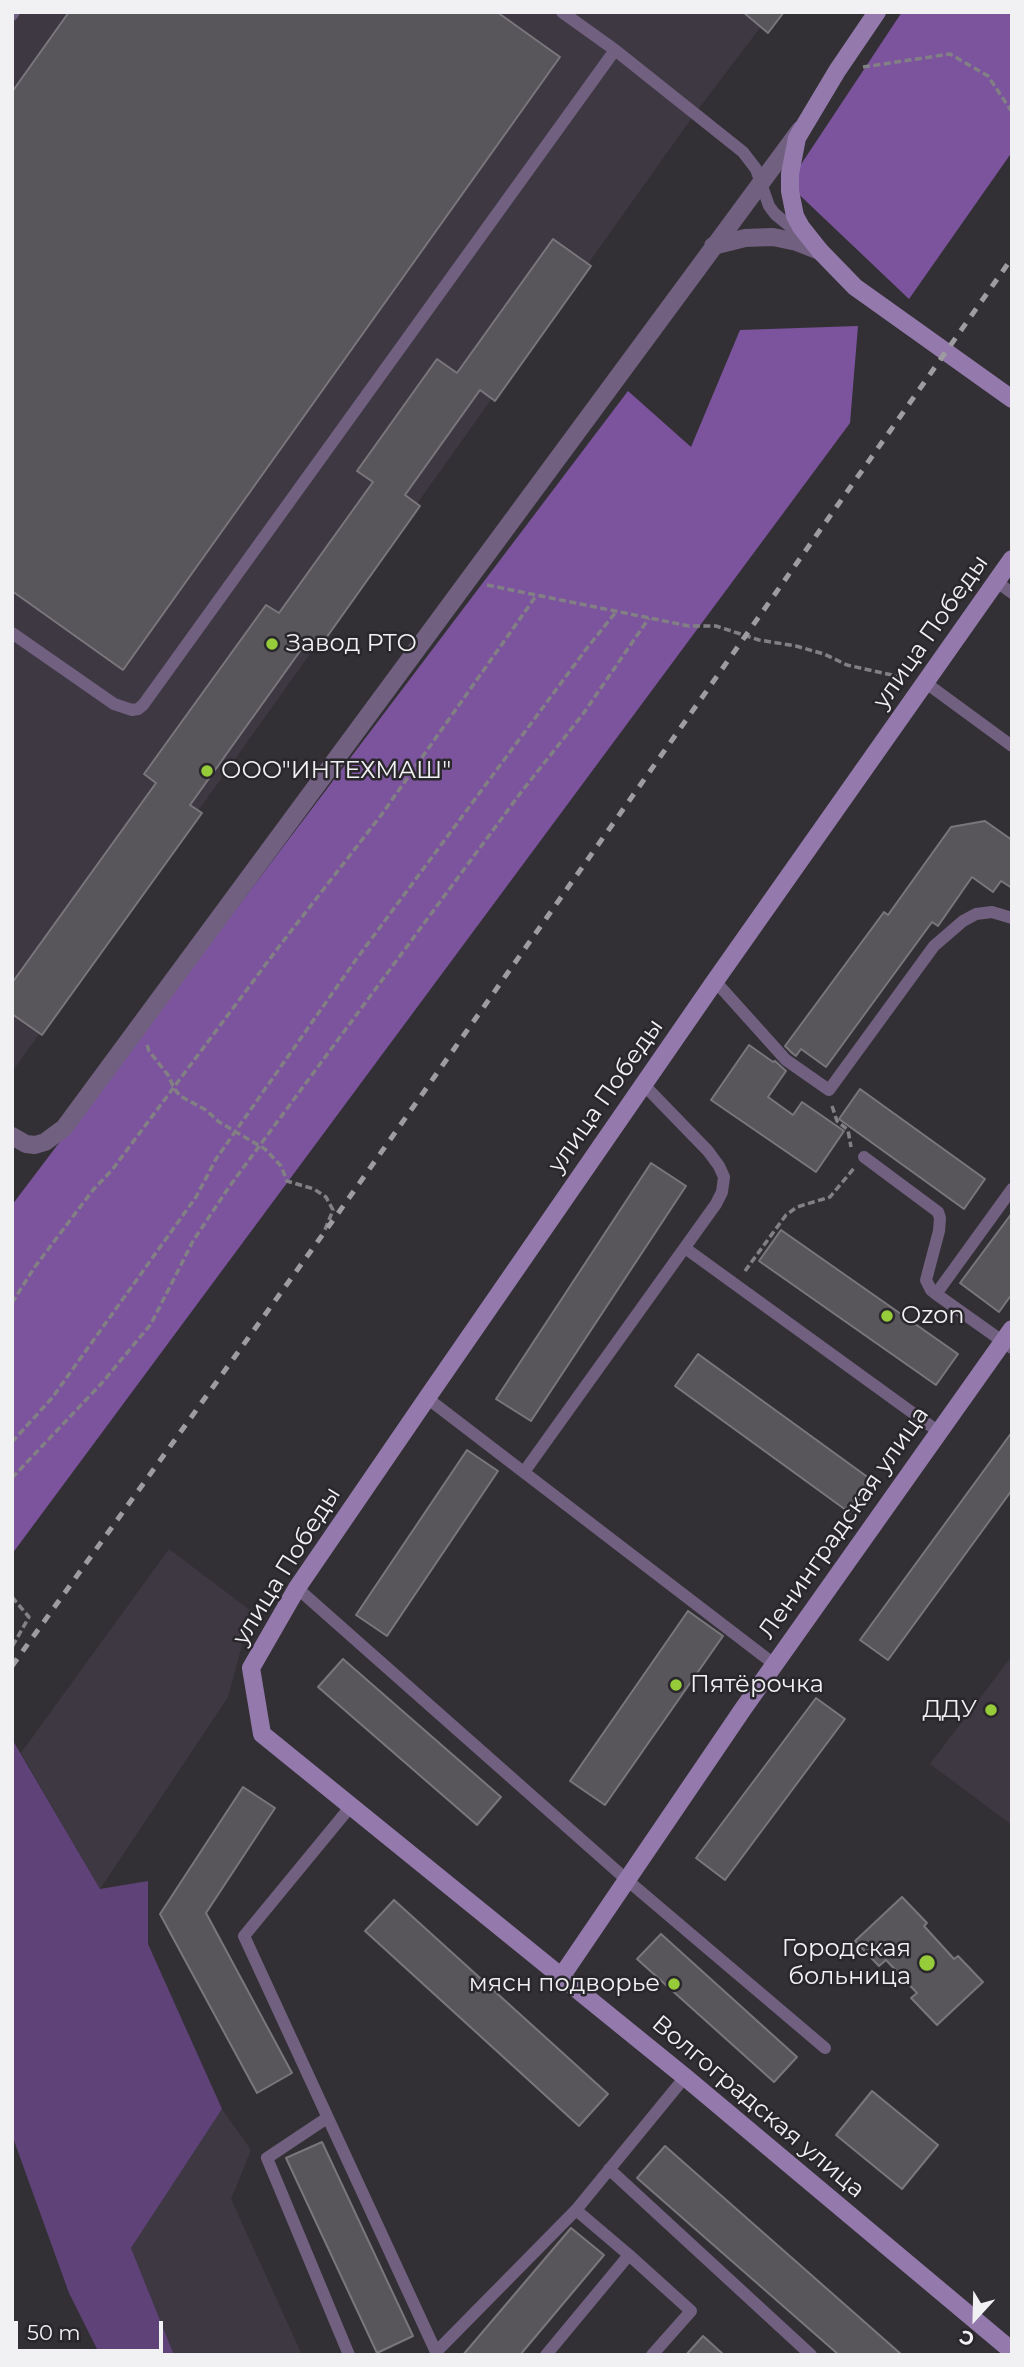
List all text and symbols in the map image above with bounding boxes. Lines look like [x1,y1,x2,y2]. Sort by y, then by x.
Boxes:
street label: улица Победы [867,550,995,714]
place label: Завод РТО [286,630,417,658]
marker: Завод РТО [264,636,280,652]
place label: ООО"ИНТЕХМАШ" [221,757,451,785]
marker: ООО"ИНТЕХМАШ" [199,763,215,779]
street label: улица Победы [542,1014,670,1178]
place label: Ozon [901,1302,964,1330]
marker: Ozon [879,1308,895,1324]
street label: Ленинградская улица [753,1401,935,1645]
street label: улица Победы [227,1482,347,1650]
place label: Пятёрочка [690,1671,824,1699]
marker: Пятёрочка [668,1677,684,1693]
place label: ДДУ [923,1696,977,1724]
marker: ДДУ [983,1702,999,1718]
place label: Городская больница [782,1935,911,1991]
marker: Городская больница [917,1953,937,1973]
place label: мясн подворье [469,1970,660,1998]
marker: мясн подворье [666,1976,682,1992]
street label: Волгоградская улица [646,2010,870,2204]
north arrow [940,2283,1010,2353]
scale bar [18,2308,166,2352]
text: 50 m [27,2320,81,2345]
text: С [956,2325,978,2351]

